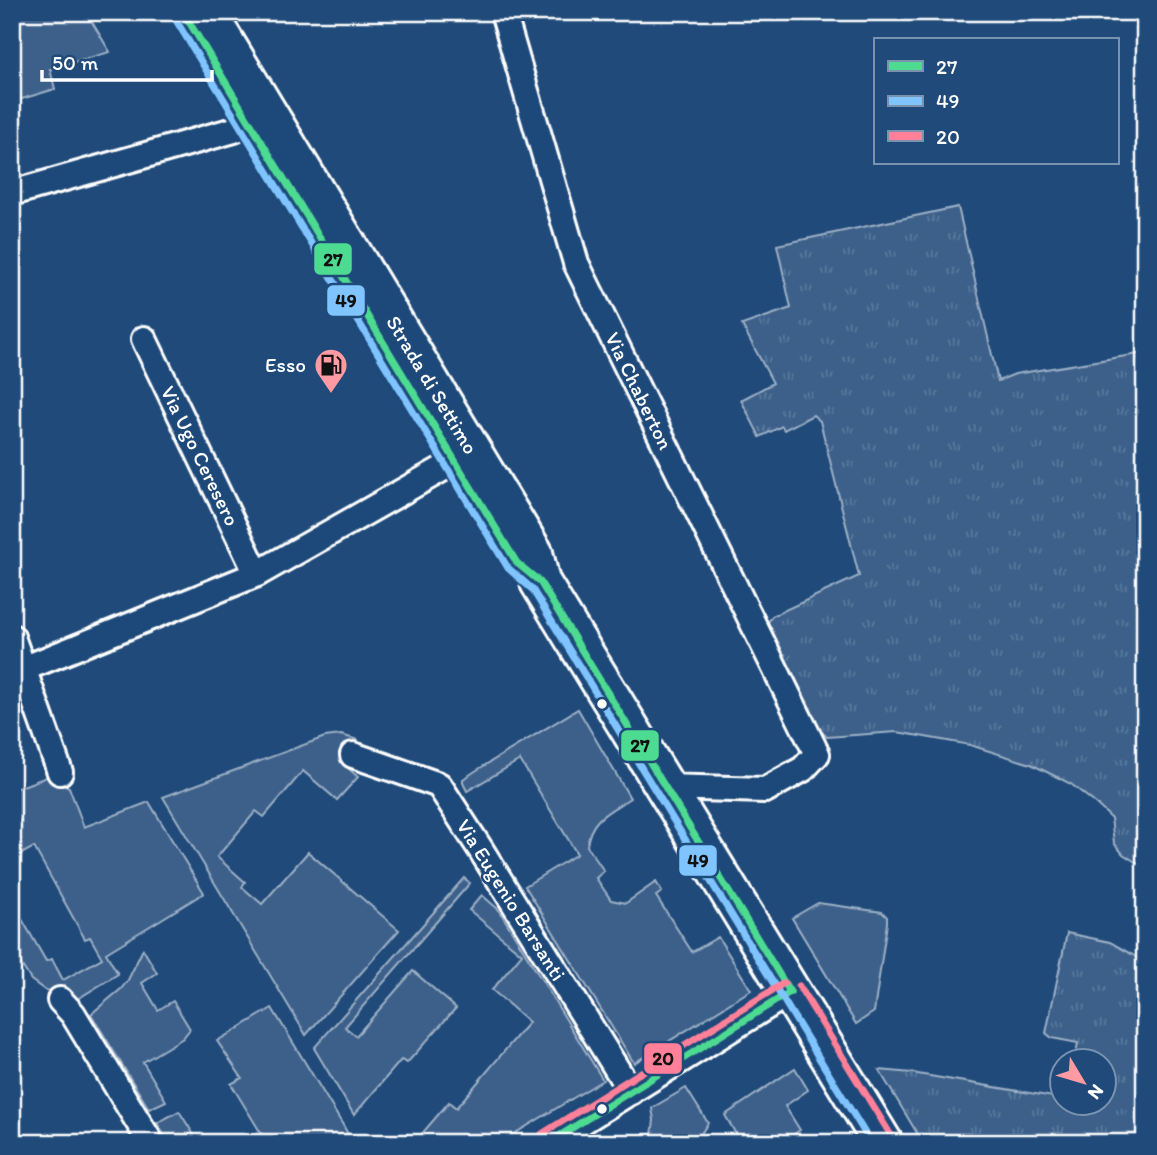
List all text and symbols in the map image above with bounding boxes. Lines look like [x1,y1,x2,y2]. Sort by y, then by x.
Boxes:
scale bar [42,38,212,82]
legend [874,38,1118,164]
text: 50 m [52,50,99,75]
text: 27 [936,54,957,79]
text: 49 [936,88,960,113]
text: 20 [936,124,960,149]
line badge: 27 [313,242,353,276]
text: 27 [323,248,343,271]
line badge: 49 [326,284,366,317]
text: 49 [335,289,357,312]
street label: Strada di Settimo [381,311,484,459]
street label: Via Chaberton [600,328,679,454]
fuel station icon: Esso [312,346,350,395]
place label: Esso [265,352,306,377]
street label: Via Ugo Ceresero [156,382,245,530]
unlabelled marker [595,697,609,711]
line badge: 27 [620,729,660,762]
text: 27 [630,734,650,757]
street label: Via Eugenio Barsanti [452,814,571,985]
line badge: 49 [678,844,718,877]
text: 49 [687,849,709,872]
line badge: 20 [643,1042,683,1075]
north arrow [1048,1046,1118,1116]
text: 20 [652,1047,674,1070]
text: N [1083,1080,1109,1104]
unlabelled marker [595,1102,609,1116]

